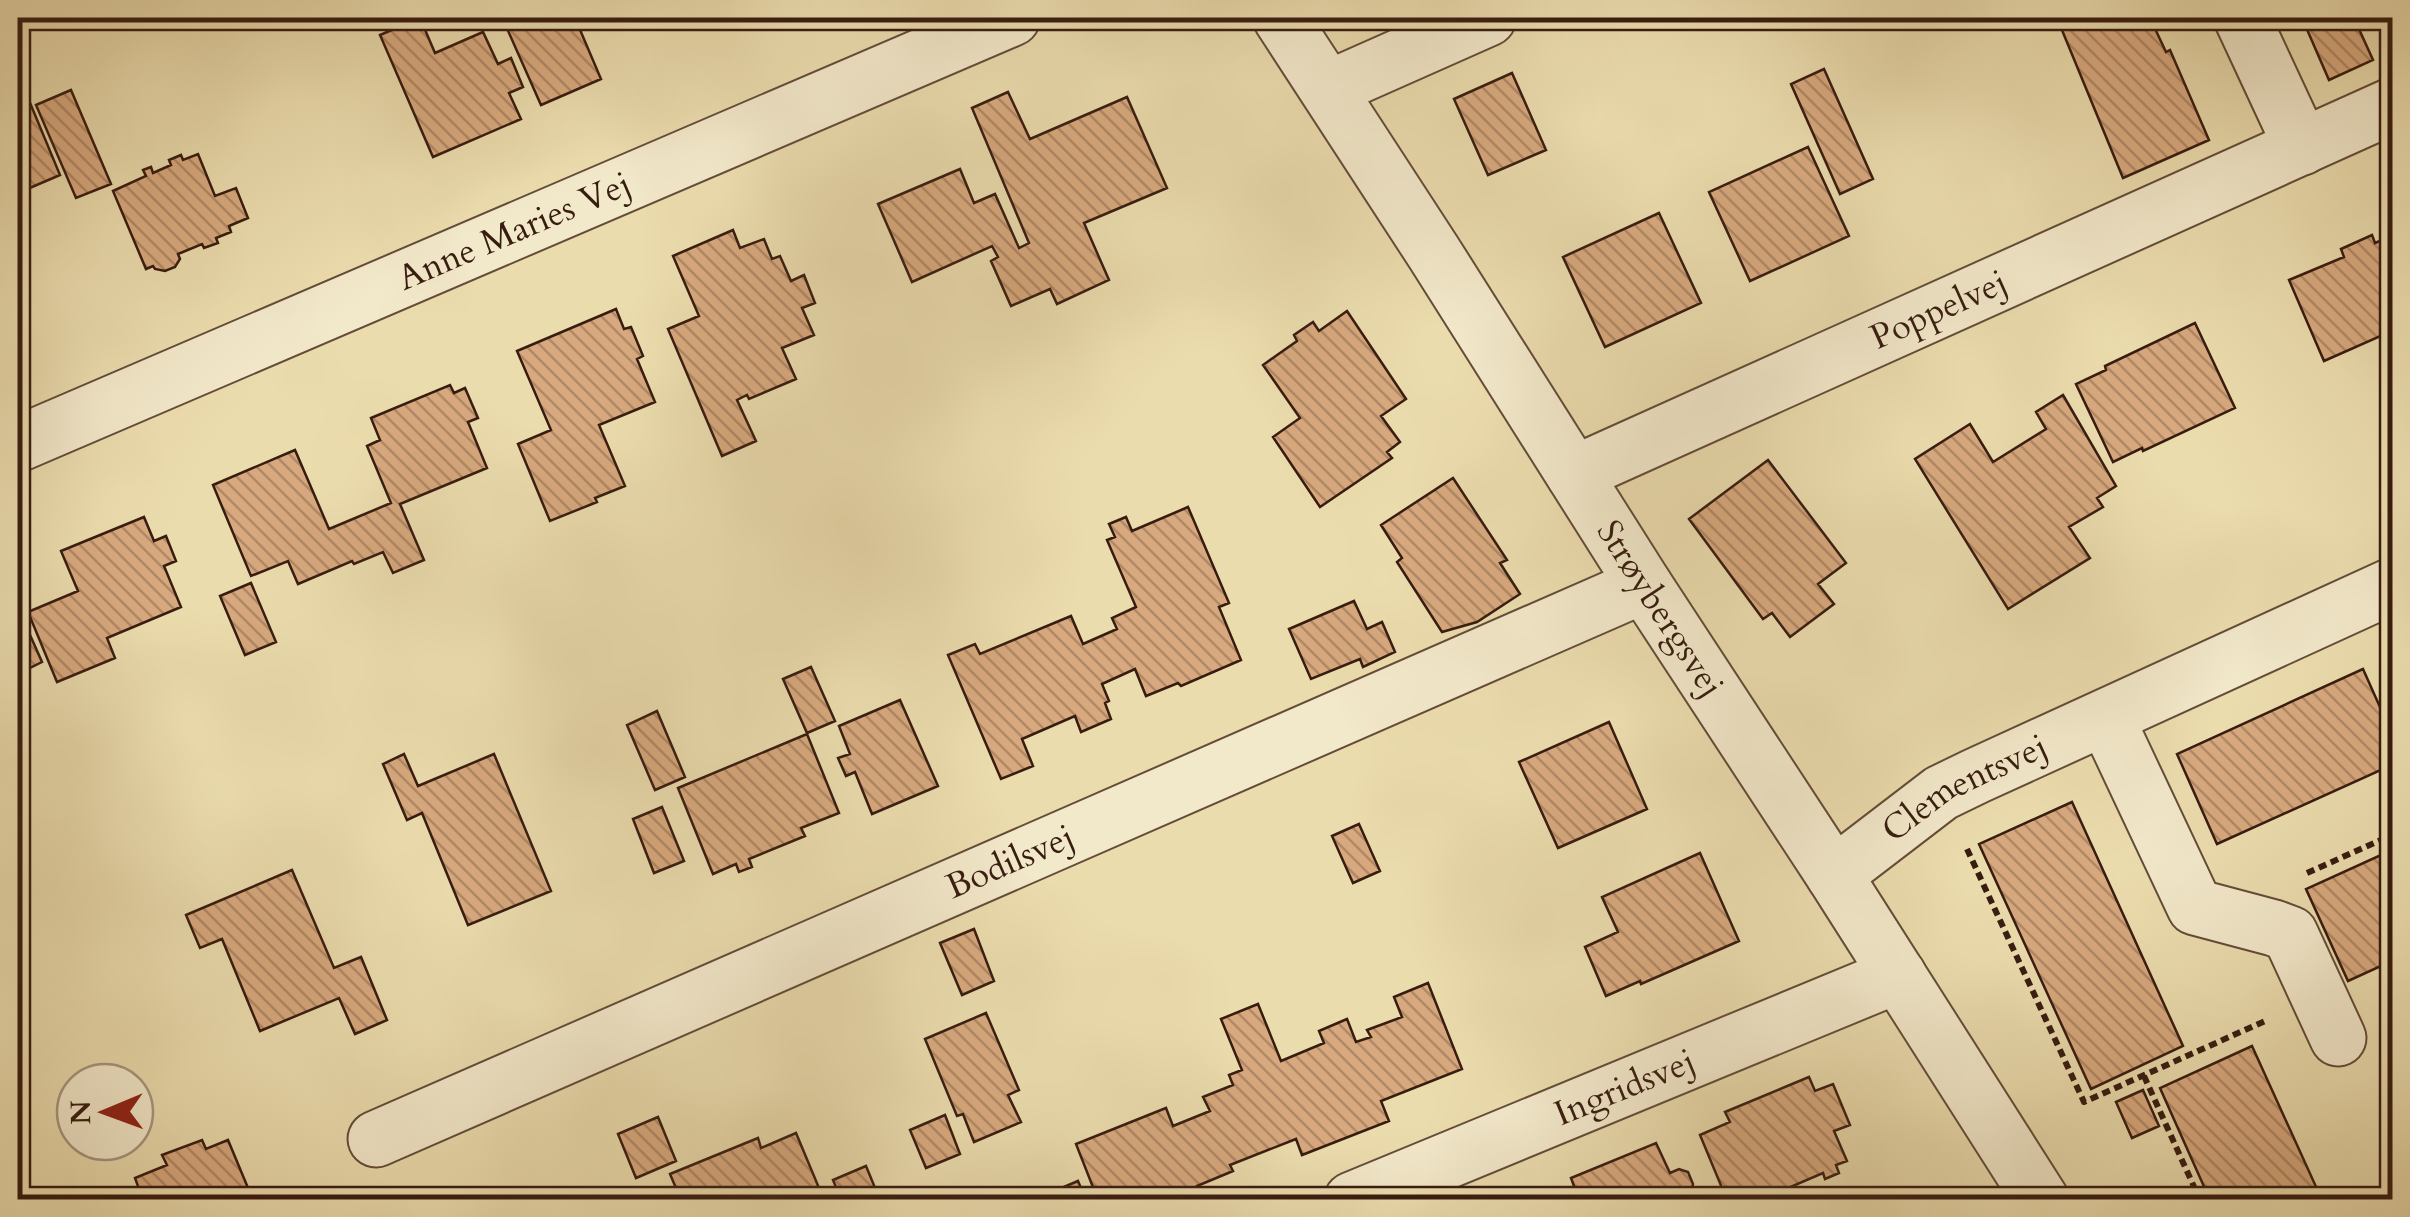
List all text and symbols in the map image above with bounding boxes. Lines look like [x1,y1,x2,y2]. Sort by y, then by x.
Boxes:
street label: Anne Maries Vej [390,160,638,302]
street label: Poppelvej [1863,258,2015,362]
street label: Strøybergsvej [1585,511,1735,707]
street label: Clementsvej [1872,723,2055,854]
street label: Bodilsvej [939,813,1082,911]
street label: Ingridsvej [1547,1037,1702,1138]
north arrow [55,1062,155,1162]
text: N [62,1100,100,1125]

